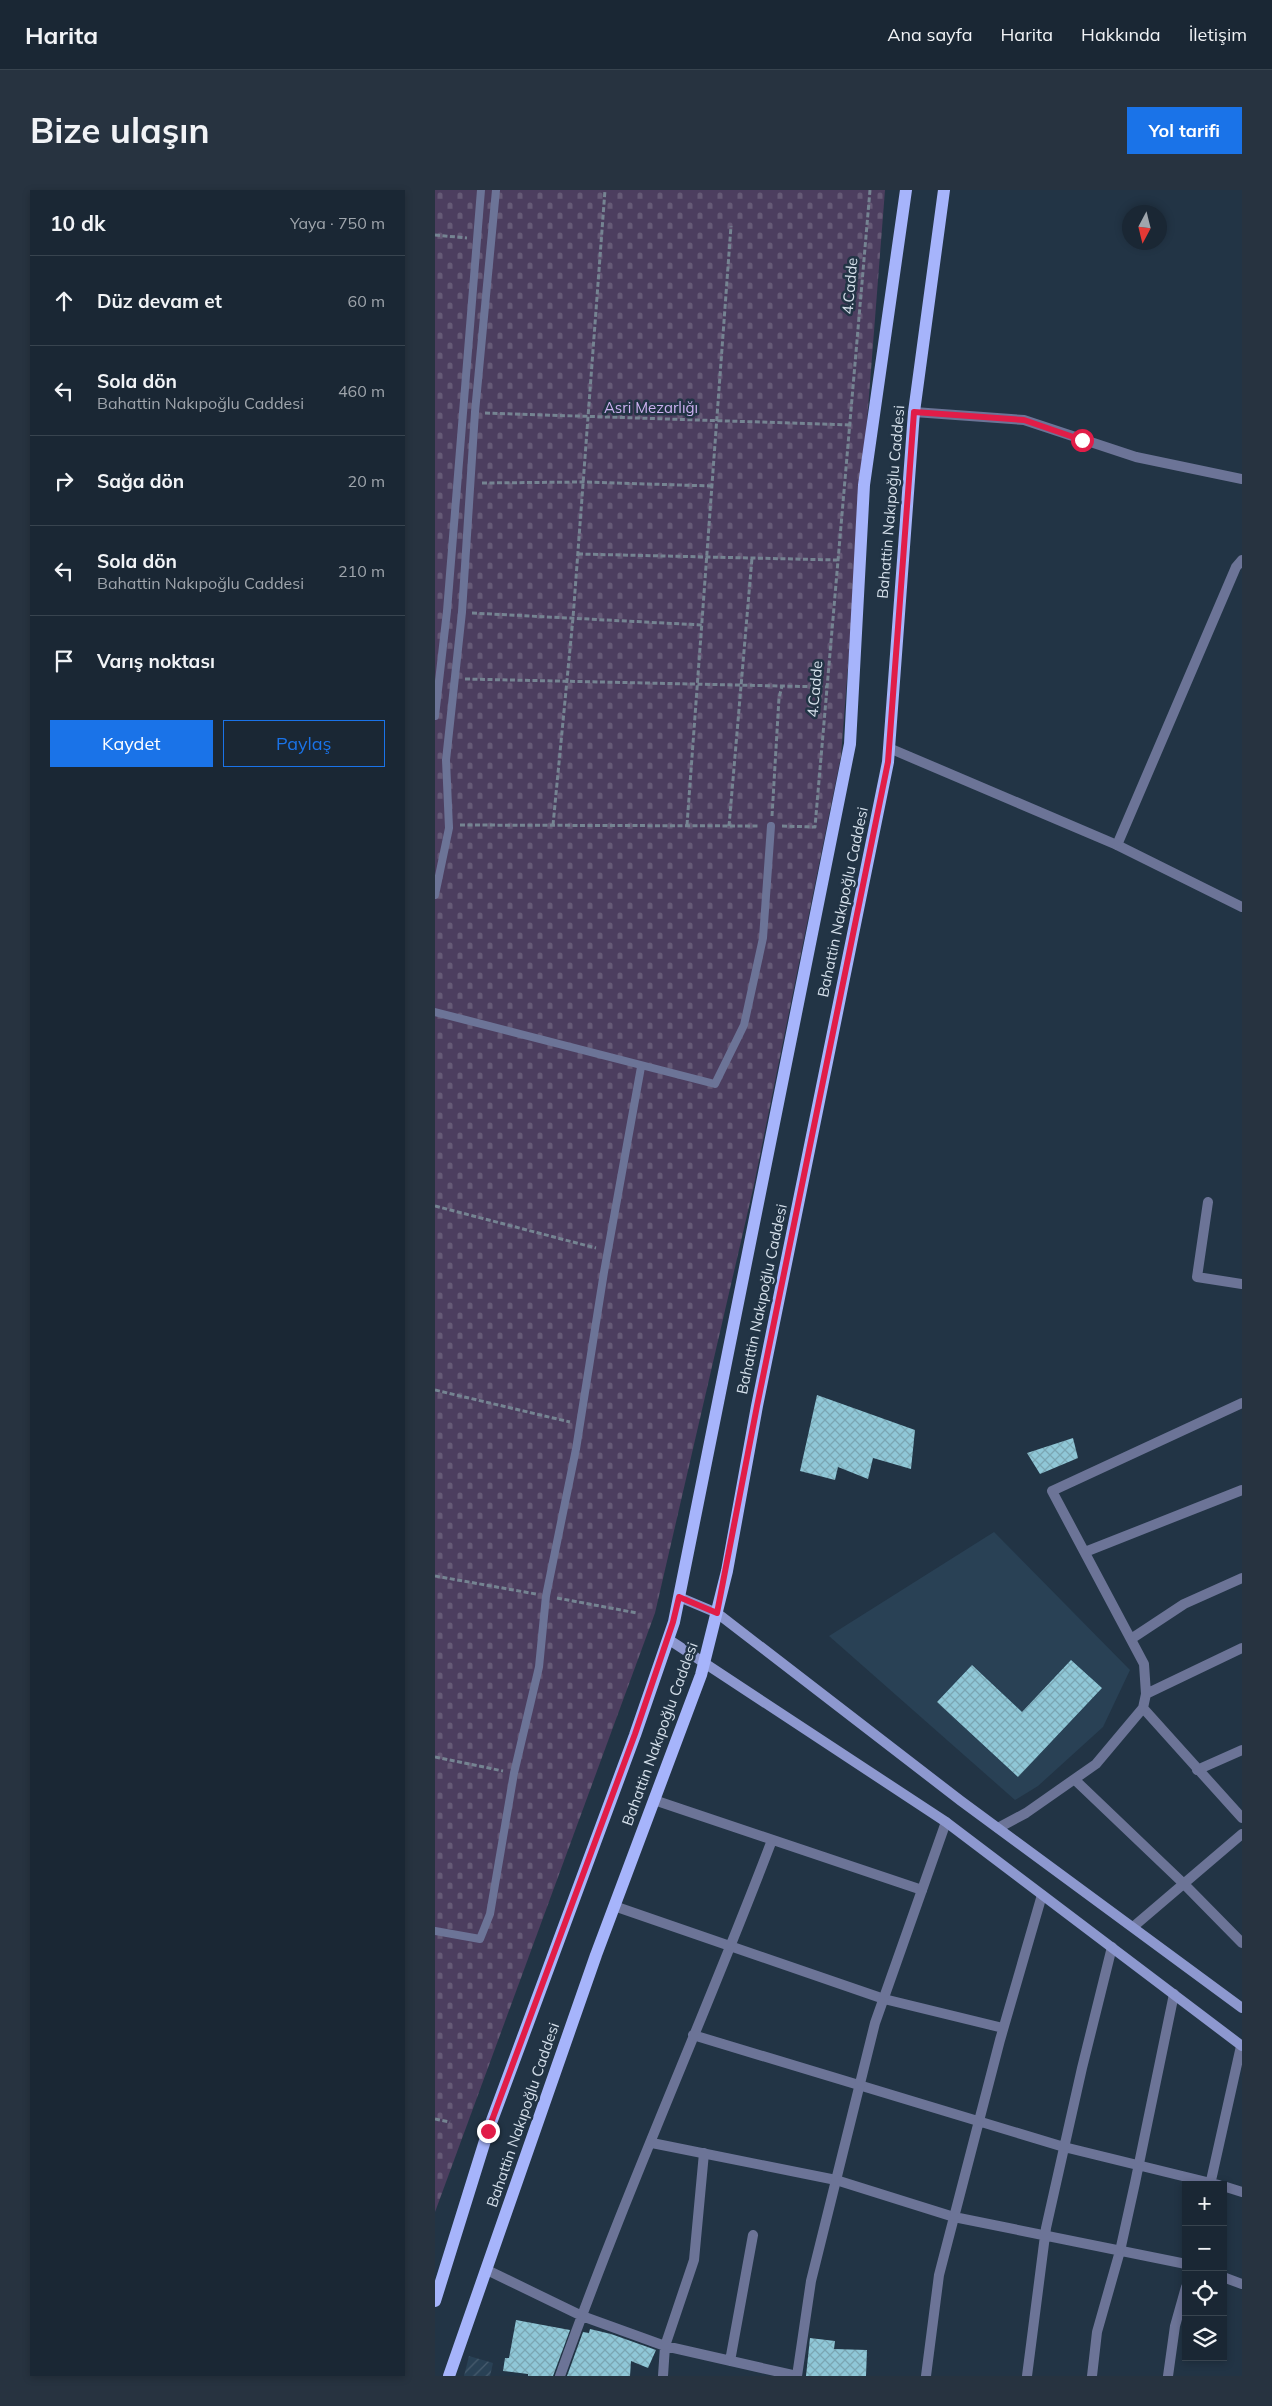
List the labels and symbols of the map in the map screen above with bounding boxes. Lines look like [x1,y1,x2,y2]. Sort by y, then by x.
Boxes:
north arrow [1122,205,1167,250]
street label: 4.Cadde [838,257,861,315]
park label: Asri Mezarlığı [604,398,698,417]
street label: Bahattin Nakıpoğlu Caddesi [873,404,908,599]
route start [1071,429,1094,452]
street label: 4.Cadde [803,660,826,718]
street label: Bahattin Nakıpoğlu Caddesi [813,805,872,999]
street label: Bahattin Nakıpoğlu Caddesi [732,1202,791,1396]
street label: Bahattin Nakıpoğlu Caddesi [617,1639,702,1828]
street label: Bahattin Nakıpoğlu Caddesi [482,2020,563,2210]
route end [477,2120,500,2143]

